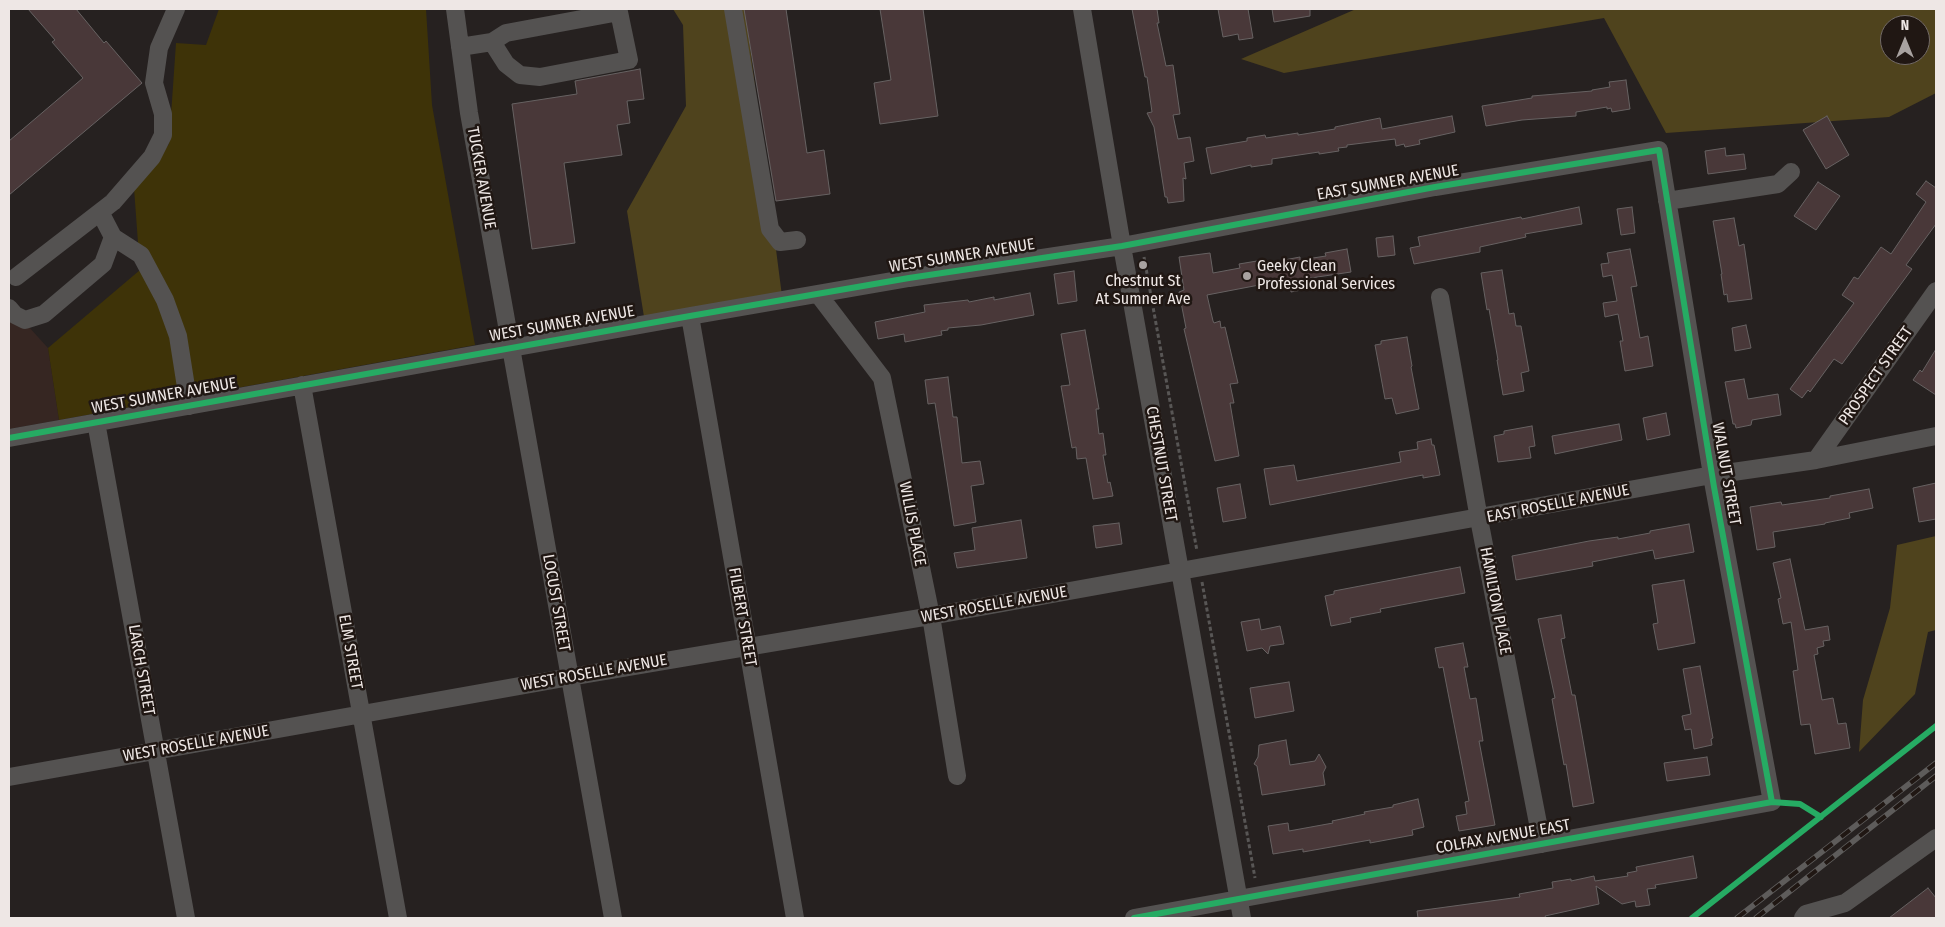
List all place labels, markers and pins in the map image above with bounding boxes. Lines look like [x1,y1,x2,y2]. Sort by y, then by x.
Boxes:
place label: Geeky Clean Professional Services [1257,257,1395,295]
marker: Chestnut St At Sumner Ave [1137,259,1149,271]
marker: Geeky Clean Professional Services [1241,270,1253,282]
place label: Chestnut St At Sumner Ave [1095,272,1191,310]

